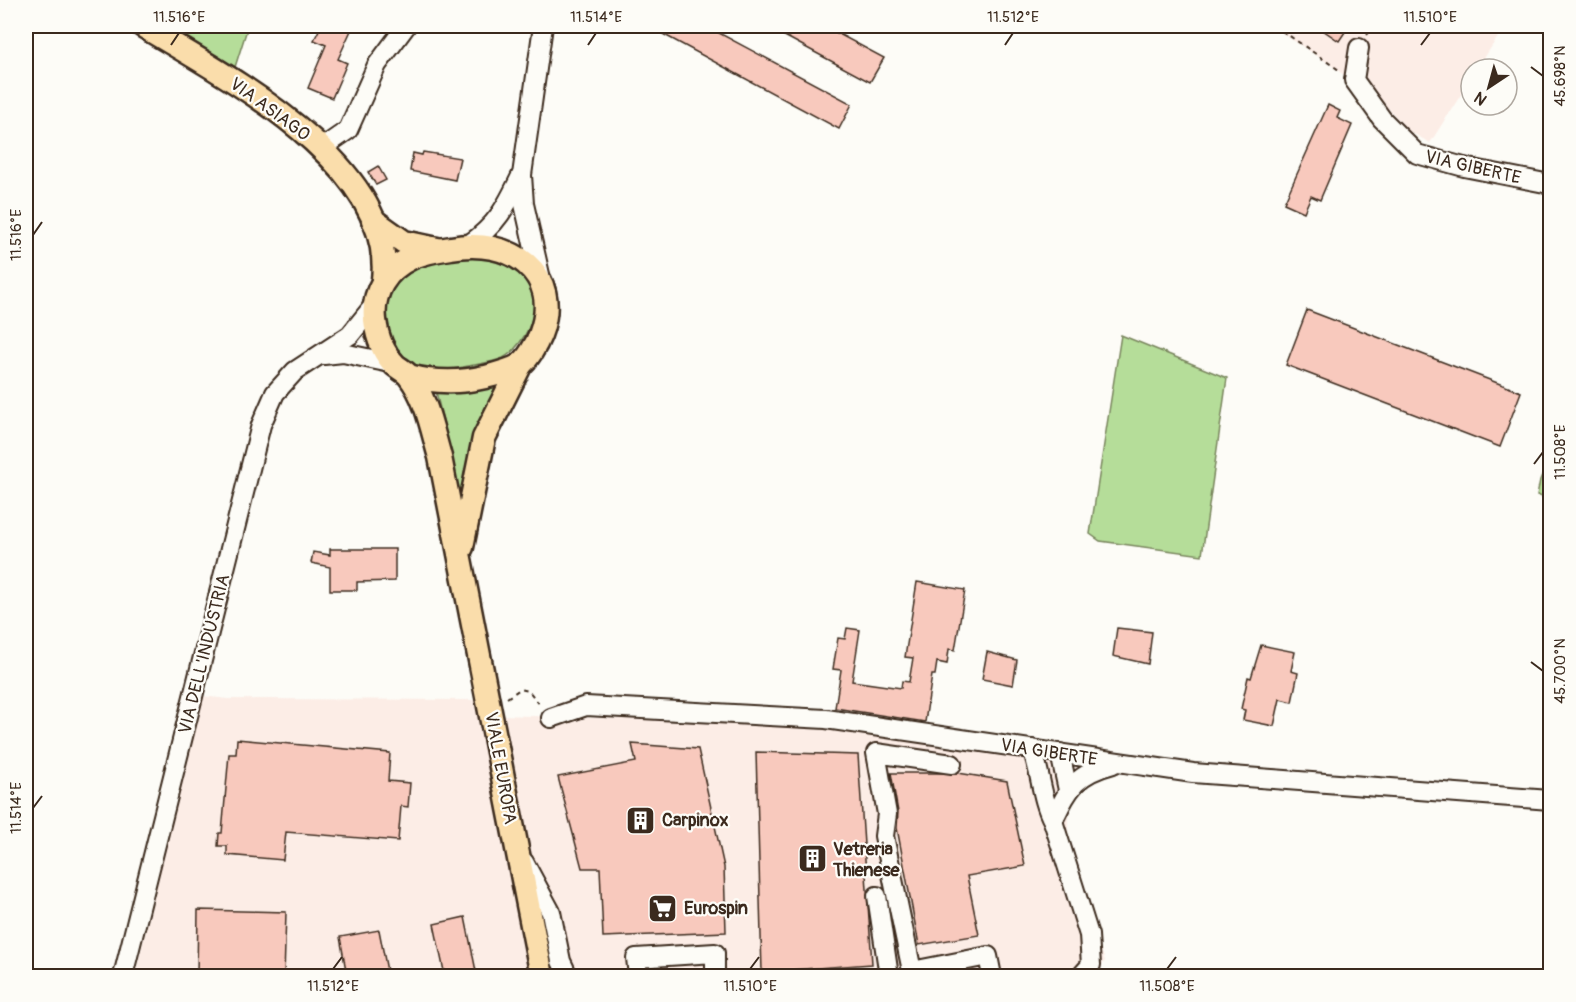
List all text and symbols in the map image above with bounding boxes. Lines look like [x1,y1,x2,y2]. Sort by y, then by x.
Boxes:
text: 11.516°E [153,8,205,27]
text: 11.514°E [570,8,622,27]
text: 11.512°E [987,8,1039,27]
text: 11.510°E [1403,8,1457,27]
text: 45.698°N [1551,46,1570,106]
north arrow [1459,57,1519,117]
street label: VIA ASIAGO [225,73,314,146]
text: N [1470,87,1491,110]
street label: VIA GIBERTE [1423,145,1523,190]
text: 11.516°E [7,209,26,261]
text: 11.508°E [1551,424,1570,480]
street label: VIA DELL'INDUSTRIA [173,571,236,737]
text: 45.700°N [1551,638,1570,704]
street label: VIALE EUROPA [479,710,522,826]
street label: VIA GIBERTE [999,733,1099,772]
text: 11.514°E [7,782,26,834]
building icon: Carpinox [625,804,657,836]
place label: Carpinox [662,809,728,832]
place label: Vetreria Thienese [832,838,900,882]
building icon: Vetreria Thienese [796,843,828,875]
supermarket icon: Eurospin [647,892,679,924]
place label: Eurospin [684,897,748,920]
text: 11.512°E [307,977,359,996]
text: 11.510°E [723,977,777,996]
text: 11.508°E [1139,977,1195,996]

